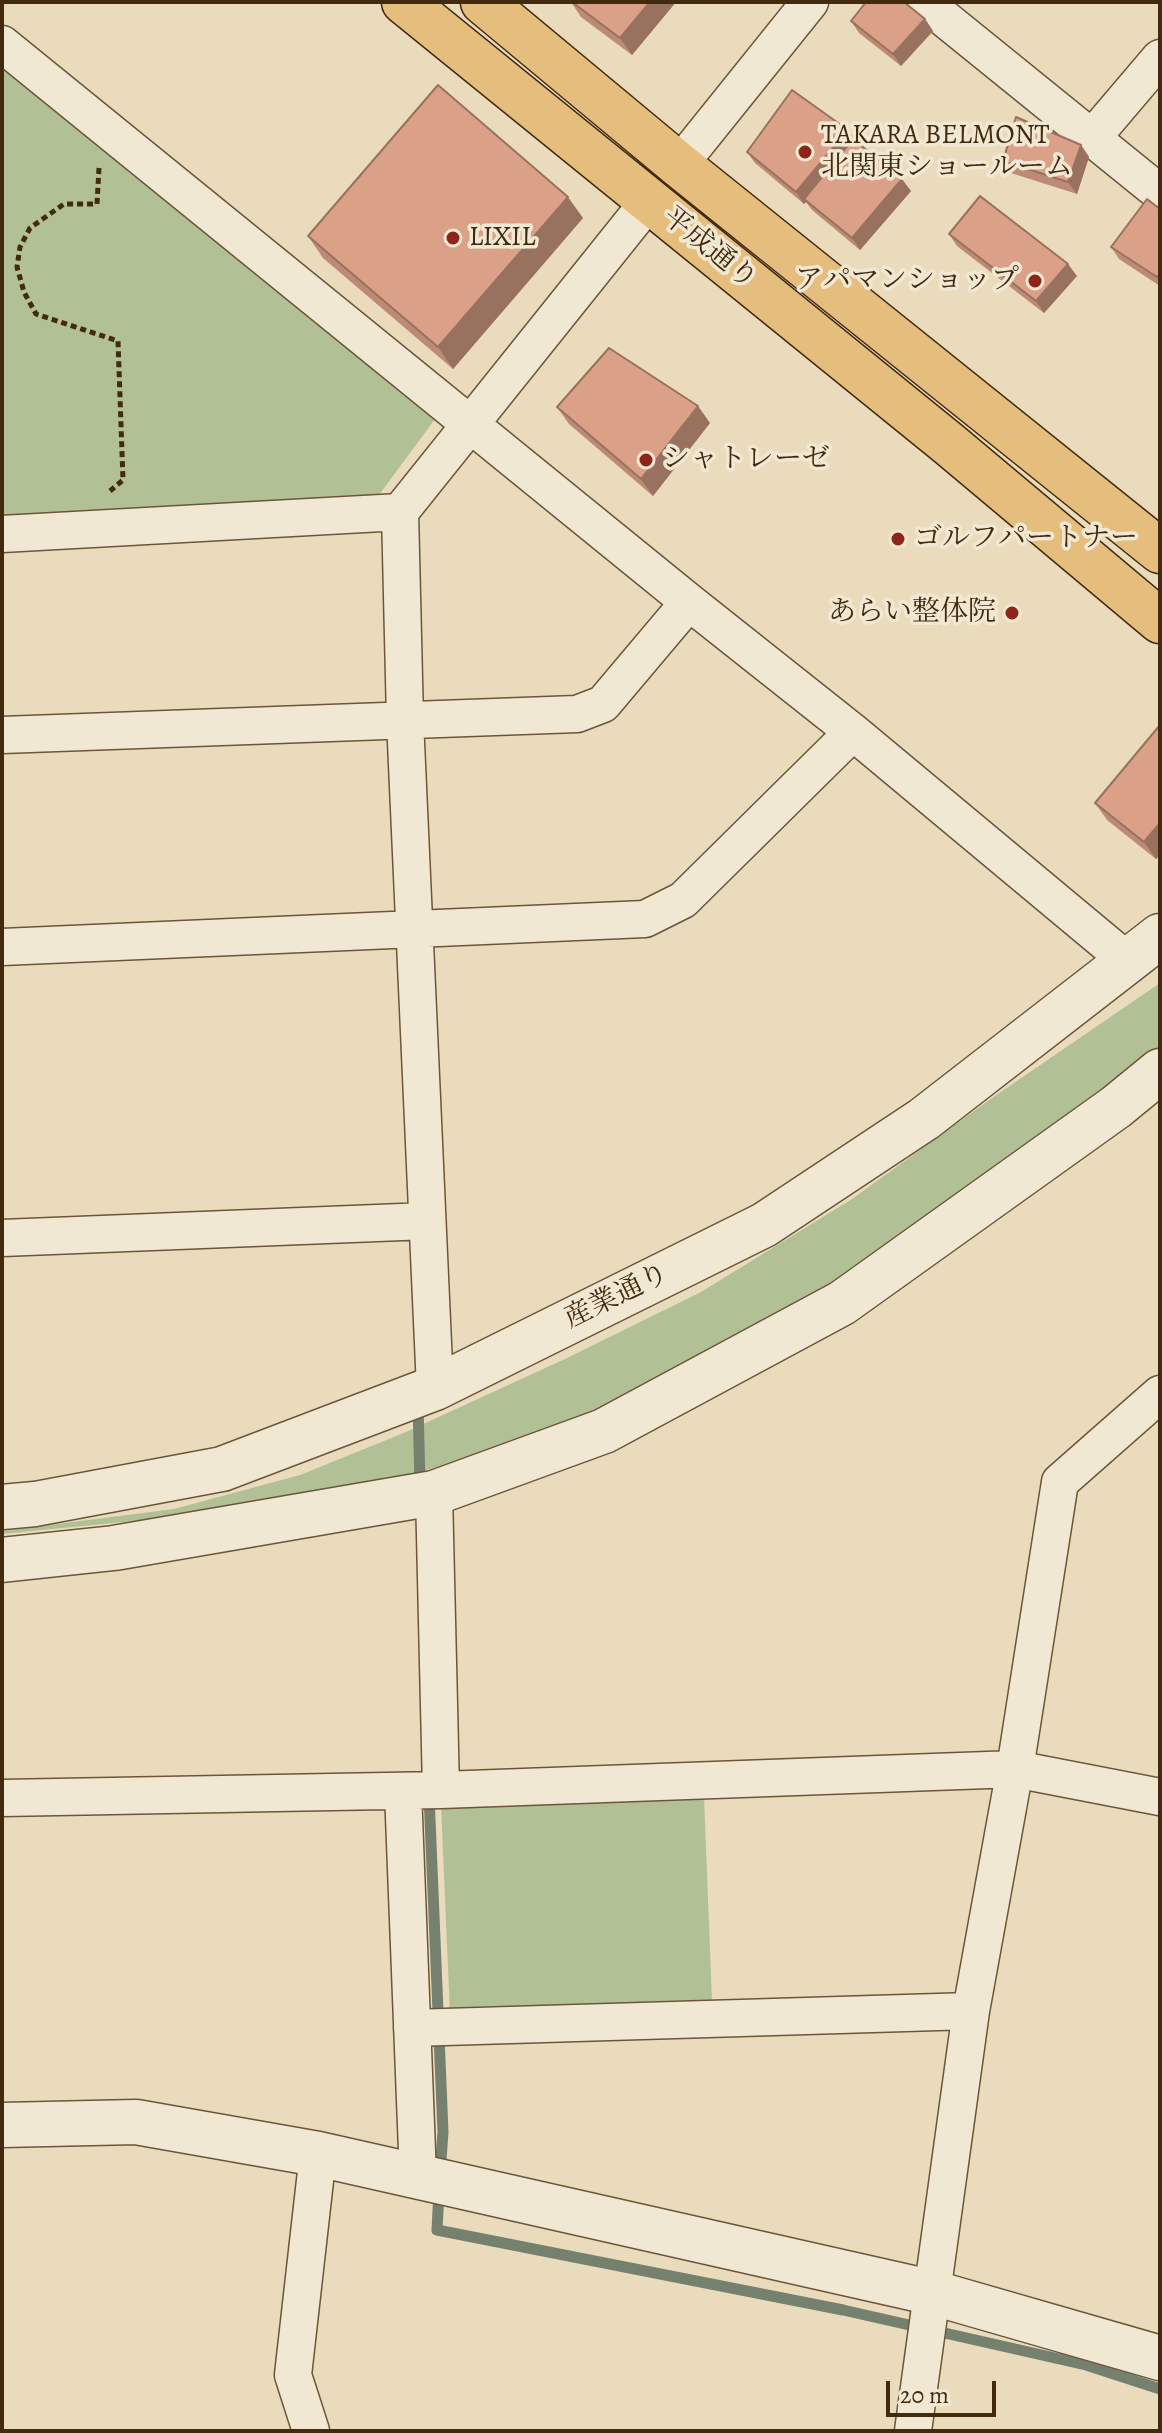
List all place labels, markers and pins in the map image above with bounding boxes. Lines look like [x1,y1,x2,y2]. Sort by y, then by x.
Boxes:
place label: TAKARA BELMONT 北関東ショールーム [821,119,1073,185]
marker: TAKARA BELMONT 北関東ショールーム [796,143,814,161]
place label: LIXIL [469,221,535,255]
marker: LIXIL [444,229,462,247]
place label: アパマンショップ [795,264,1019,298]
marker: アパマンショップ [1026,272,1044,290]
place label: シャトレーゼ [662,443,830,477]
marker: シャトレーゼ [637,451,655,469]
place label: ゴルフパートナー [914,522,1138,556]
marker: ゴルフパートナー [889,530,907,548]
place label: あらい整体院 [828,596,996,630]
marker: あらい整体院 [1003,604,1021,622]

